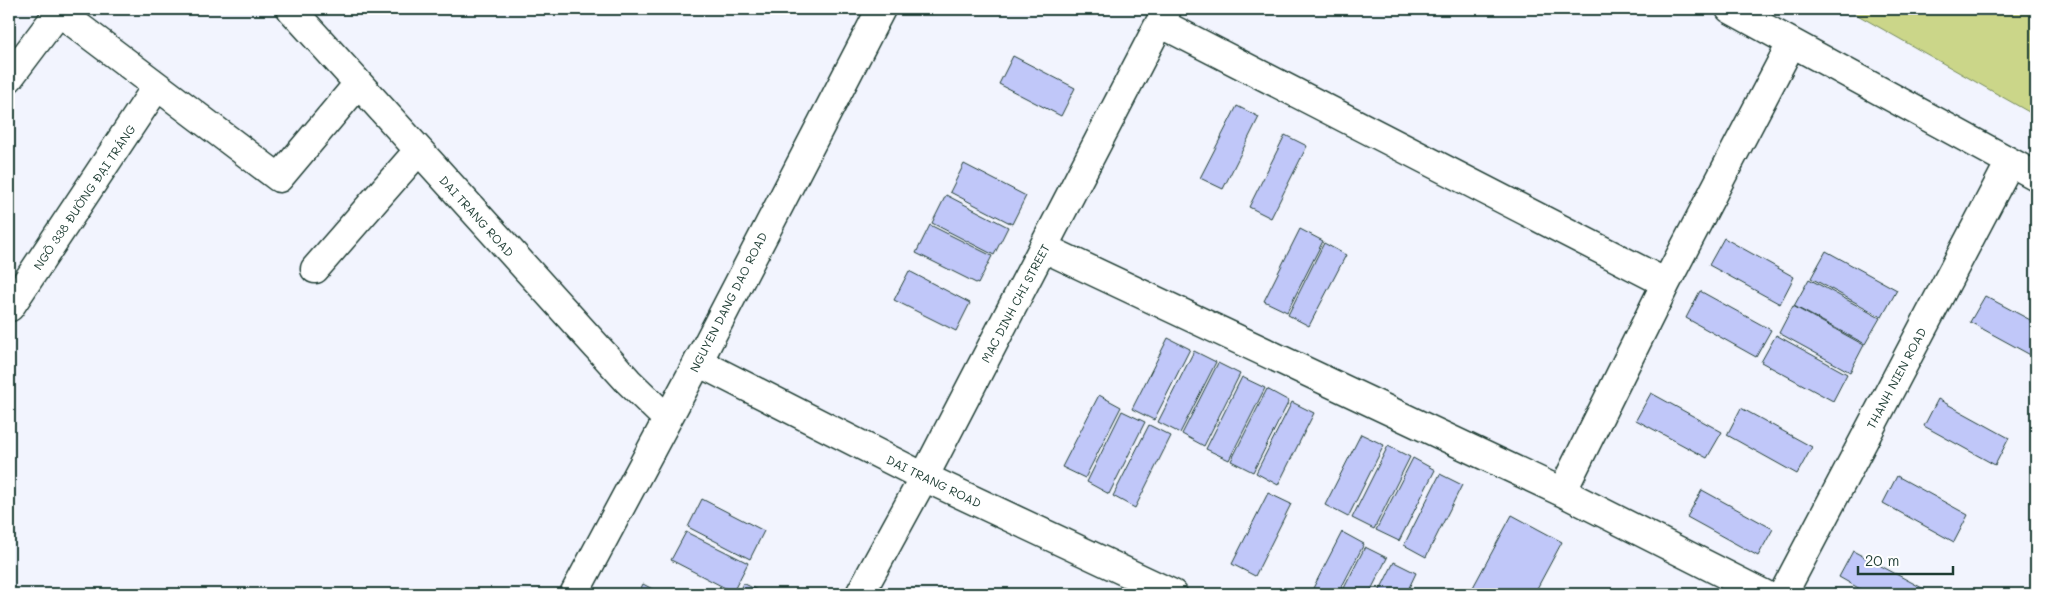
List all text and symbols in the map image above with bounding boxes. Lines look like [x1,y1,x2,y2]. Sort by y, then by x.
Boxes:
street label: NGÕ 338 ĐƯỜNG ĐẠI TRÁNG [29,121,139,273]
street label: DAI TRANG ROAD [436,172,518,260]
street label: NGUYEN DANG DAO ROAD [686,229,770,375]
street label: MAC DINH CHI STREET [977,241,1053,365]
street label: THANH NIEN ROAD [1863,325,1929,431]
street label: DAI TRANG ROAD [884,451,984,511]
scale bar [1858,543,1952,575]
text: 20 m [1865,550,1899,570]

